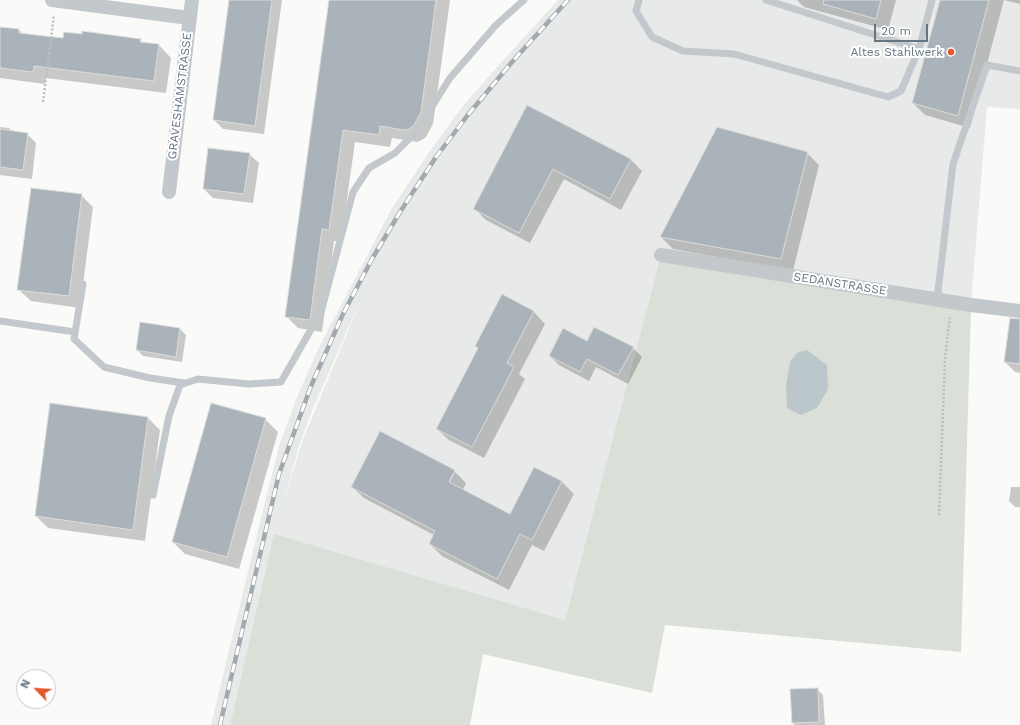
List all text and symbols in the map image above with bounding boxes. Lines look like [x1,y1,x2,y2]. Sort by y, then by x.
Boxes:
scale bar [876,16,930,42]
text: 20 m [881,24,911,38]
street label: GRAVESHAMSTRASSE [165,32,195,160]
place label: Altes Stahlwerk [850,45,943,59]
marker: Altes Stahlwerk [946,47,956,57]
street label: SEDANSTRASSE [793,270,887,298]
north arrow [16,669,56,709]
text: N [18,678,33,691]

